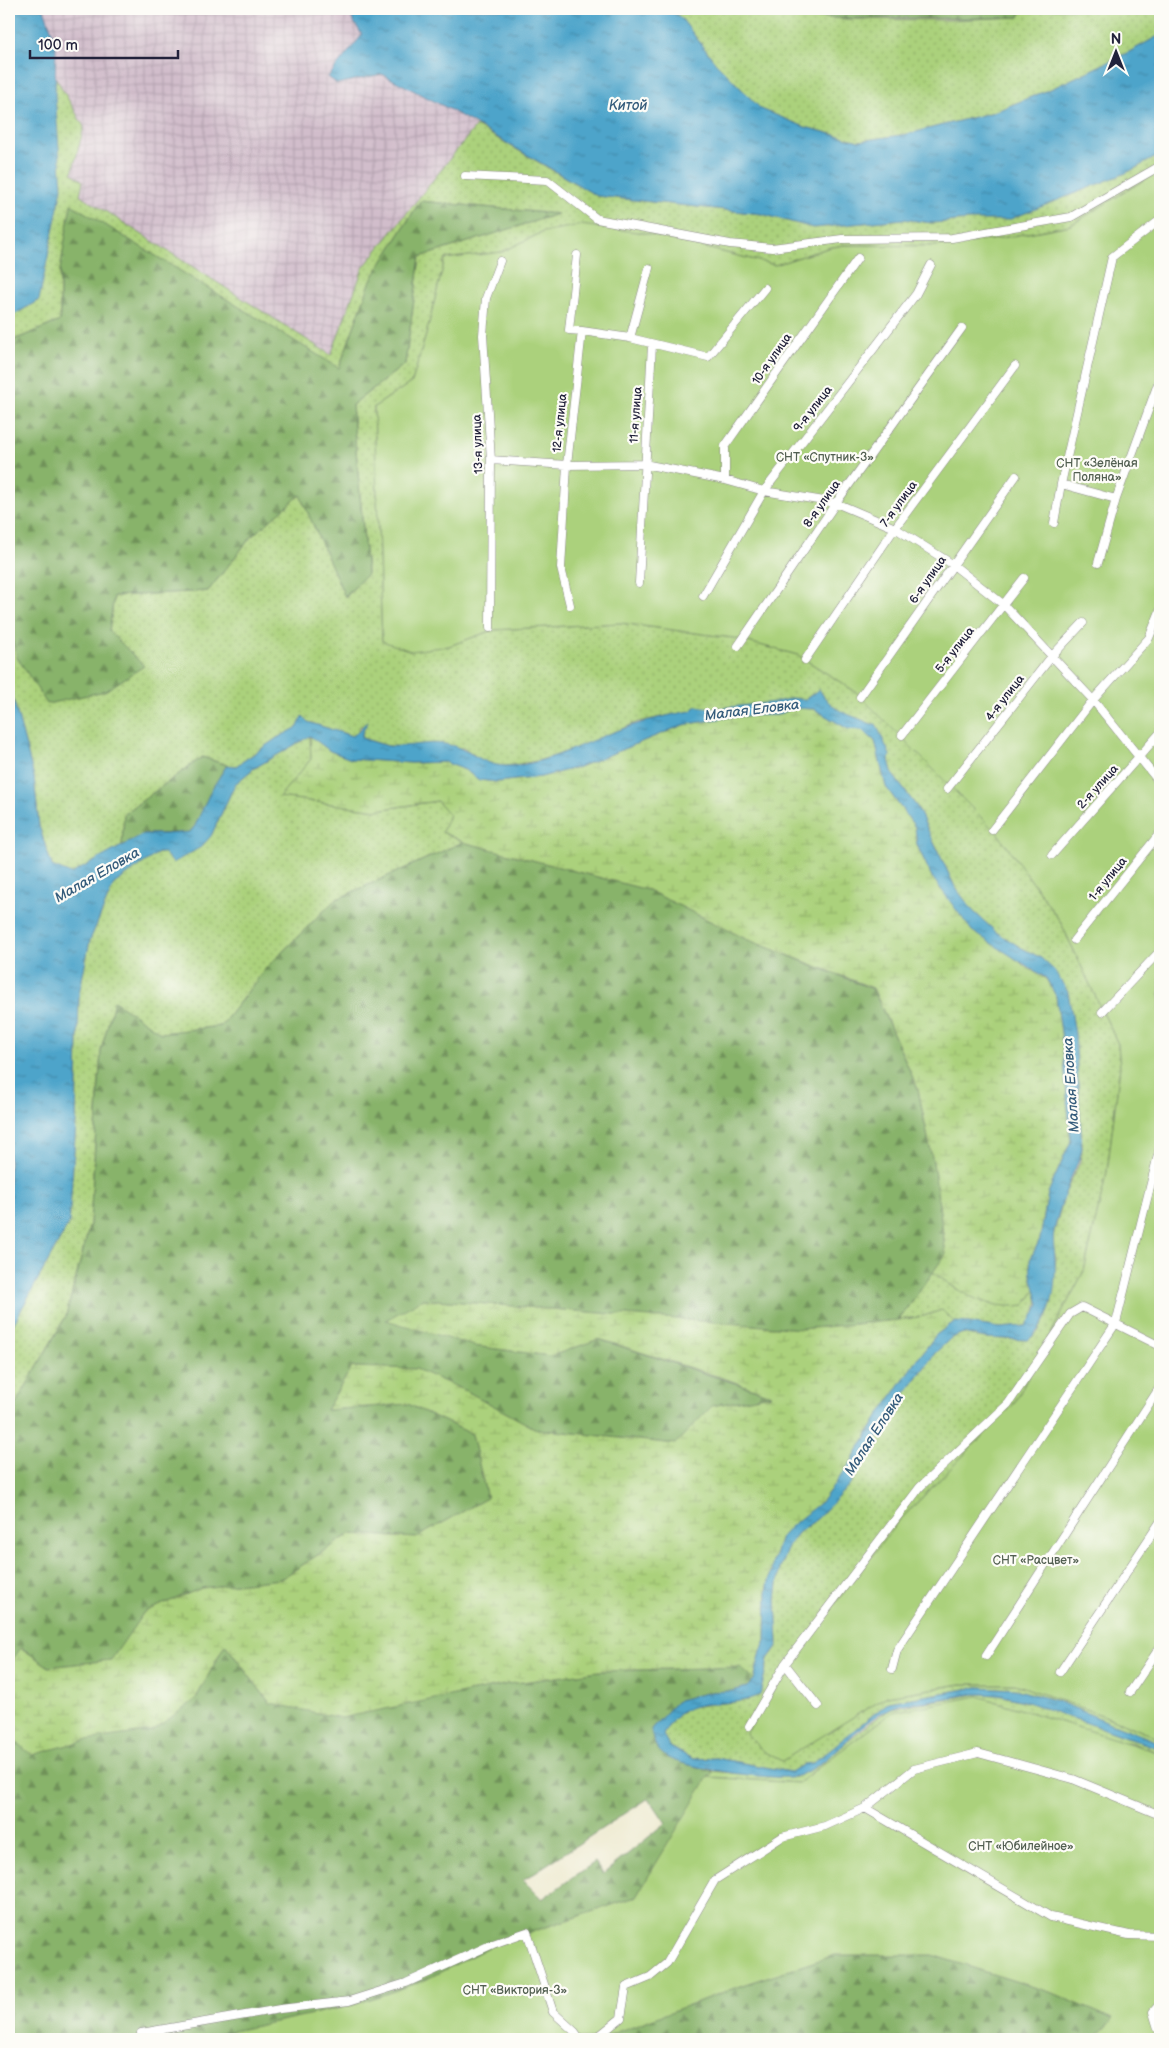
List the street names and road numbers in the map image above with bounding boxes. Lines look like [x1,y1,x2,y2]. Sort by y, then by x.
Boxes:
street label: 10-я улица [749,330,795,388]
street label: 9-я улица [790,383,836,435]
street label: 11-я улица [627,386,645,444]
street label: 12-я улица [549,393,571,453]
street label: 13-я улица [469,414,487,474]
street label: 8-я улица [800,477,844,531]
street label: 7-я улица [877,478,921,530]
street label: 6-я улица [906,553,950,607]
street label: 5-я улица [932,624,978,676]
street label: 4-я улица [982,672,1028,724]
street label: 2-я улица [1074,762,1122,812]
street label: 1-я улица [1086,854,1130,904]

